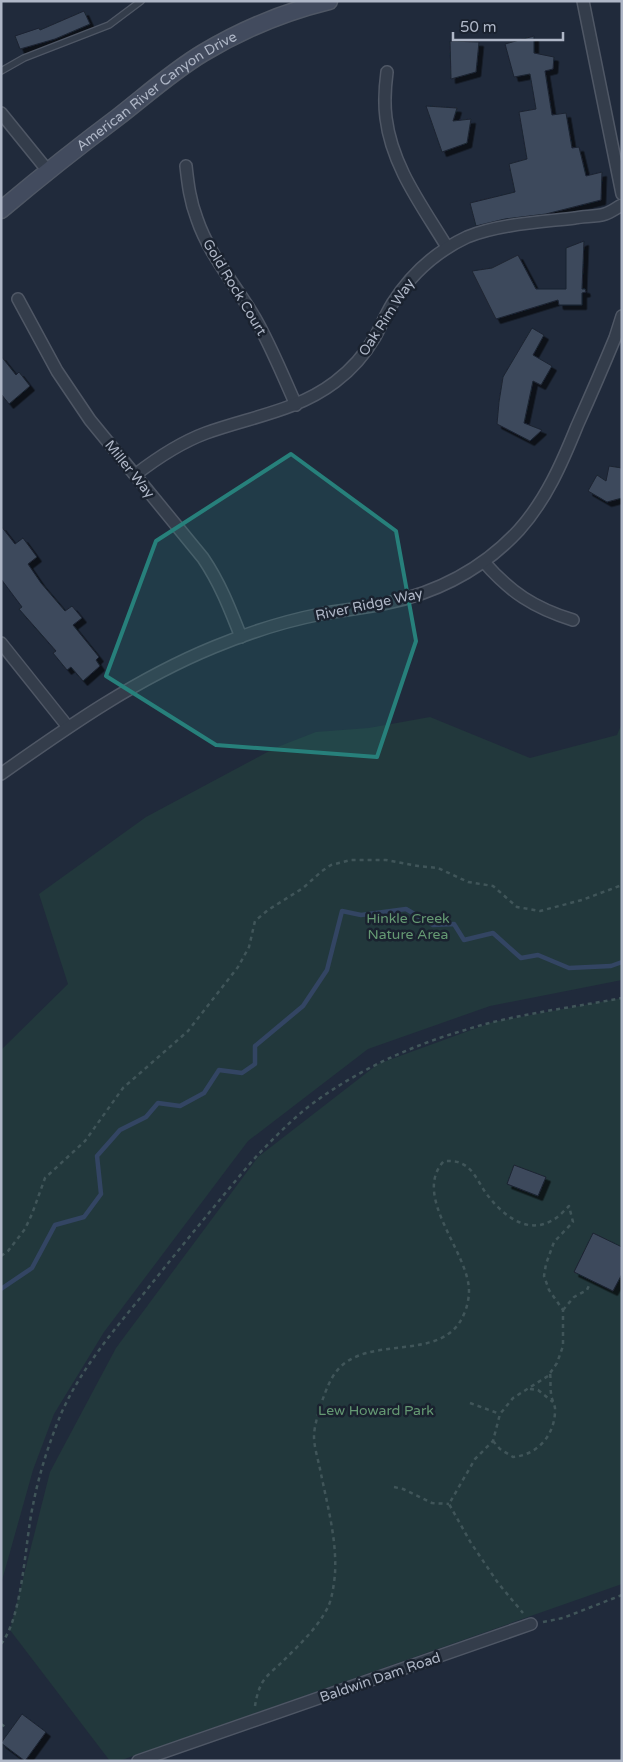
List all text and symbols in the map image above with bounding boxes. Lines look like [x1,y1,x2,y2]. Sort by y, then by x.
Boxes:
scale bar [453,10,563,42]
text: 50 m [460,18,497,36]
street label: American River Canyon Drive [73,28,240,155]
street label: Gold Rock Court [199,236,270,339]
street label: Oak Rim Way [355,275,418,359]
street label: Miller Way [101,437,158,502]
street label: River Ridge Way [314,585,425,624]
park label: Hinkle Creek Nature Area [366,910,450,943]
park label: Lew Howard Park [318,1402,434,1419]
street label: Baldwin Dam Road [318,1649,443,1706]

